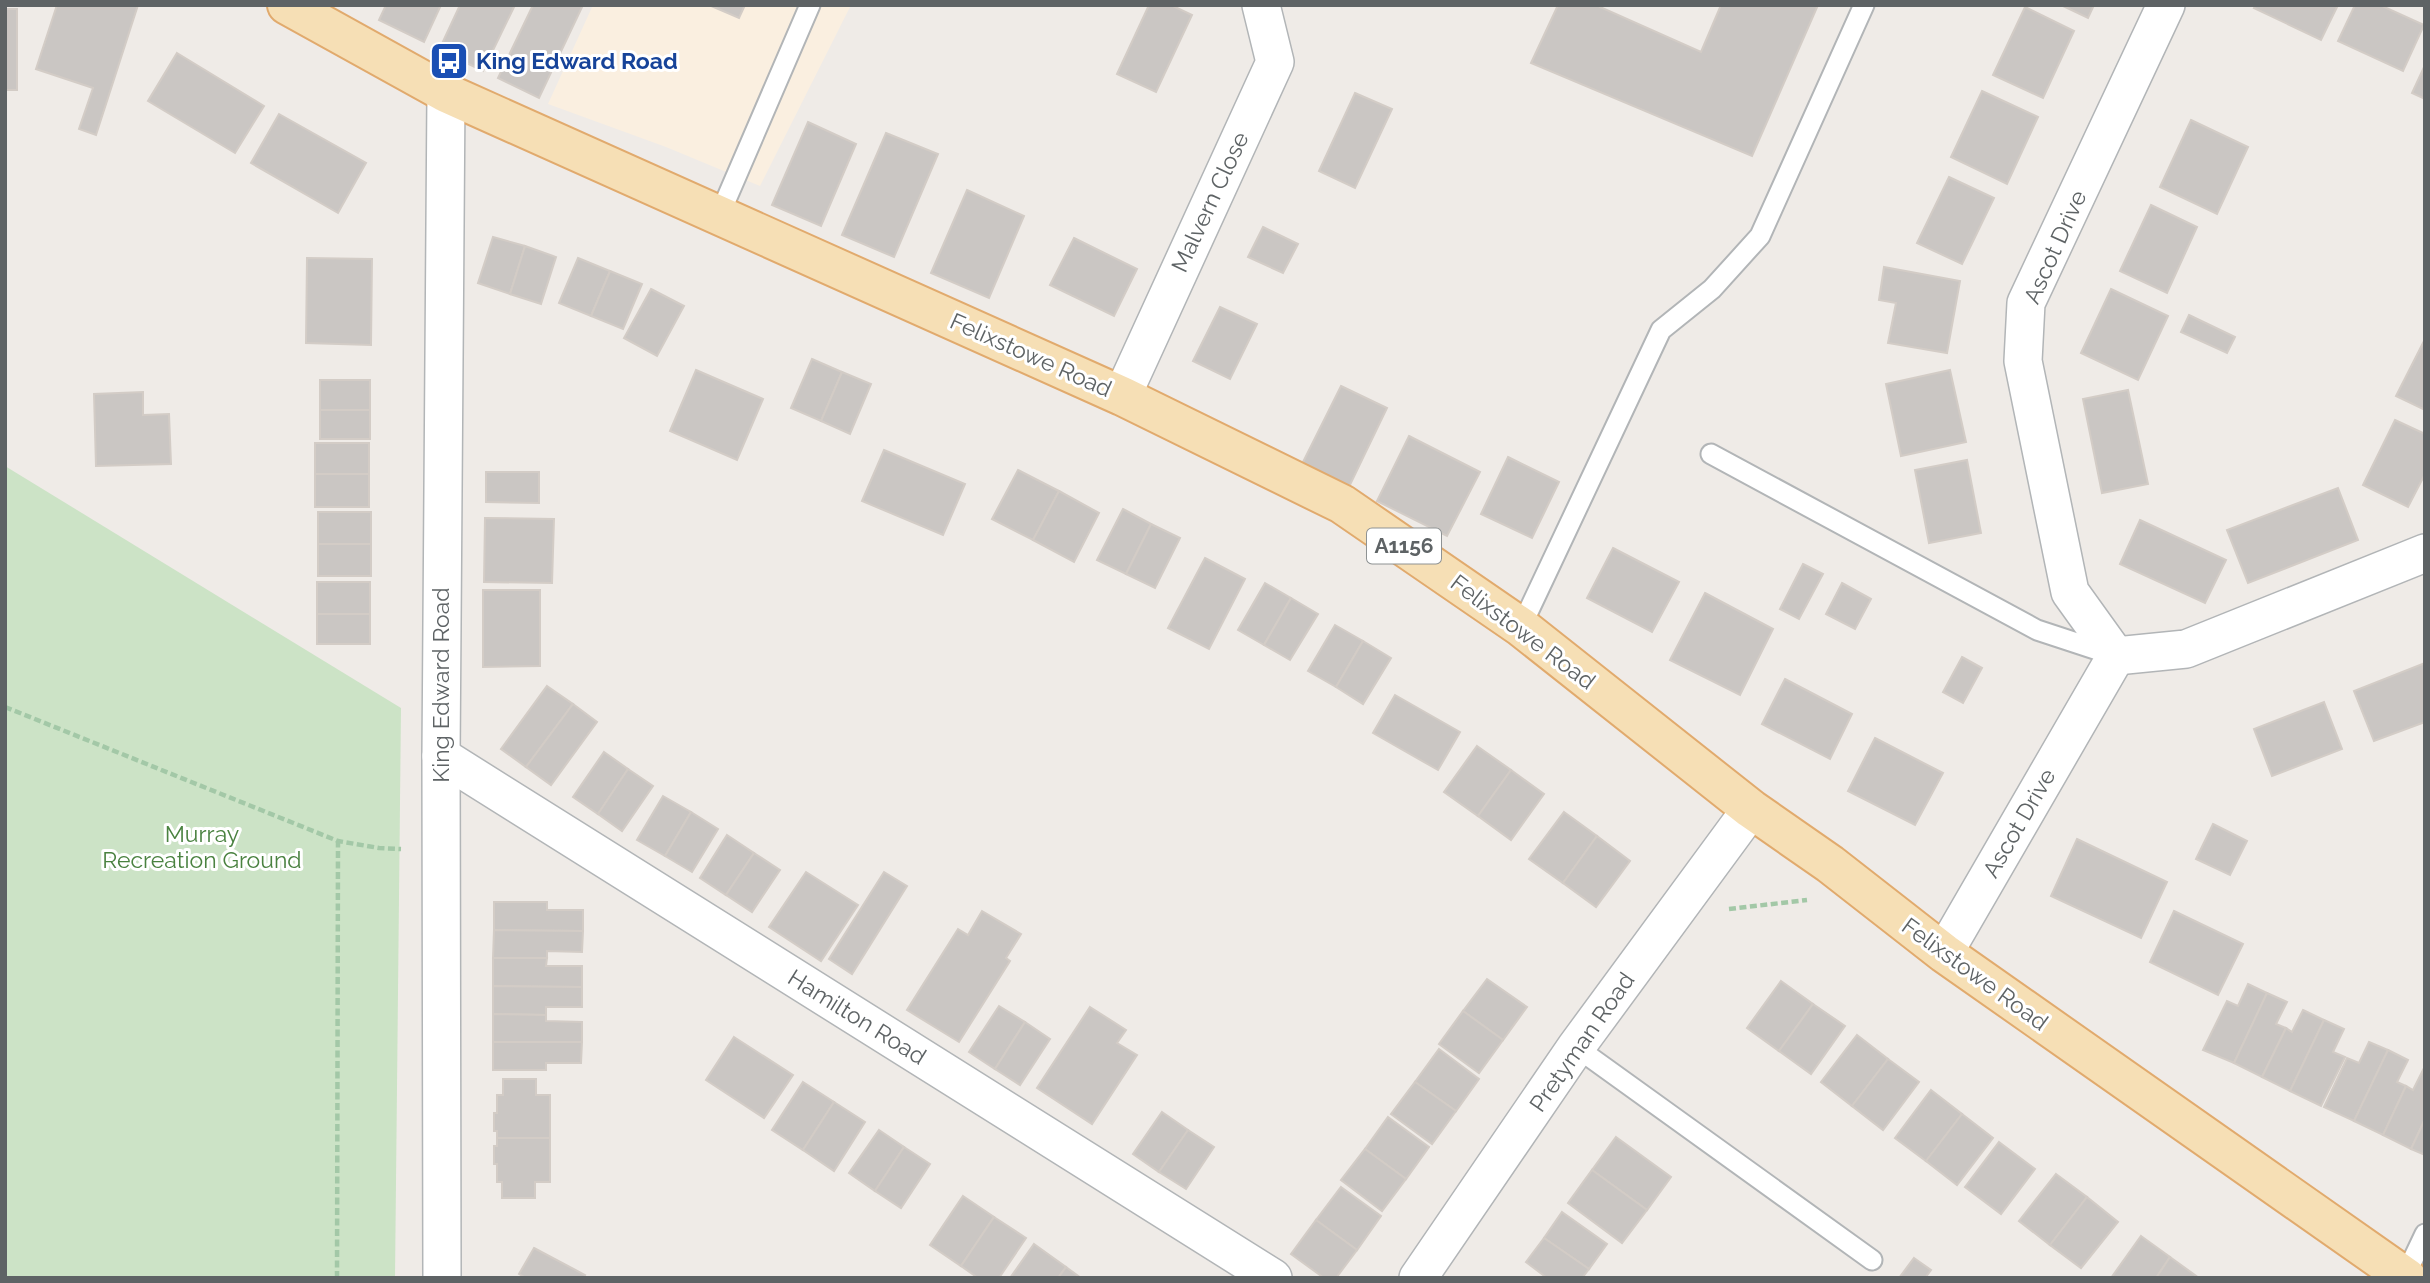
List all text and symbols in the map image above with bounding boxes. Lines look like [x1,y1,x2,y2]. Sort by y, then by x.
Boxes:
bus stop icon: King Edward Road [428,40,470,82]
place label: King Edward Road [476,47,678,74]
street label: Malvern Close [1165,127,1254,276]
street label: Ascot Drive [2018,186,2091,308]
street label: Felixstowe Road [946,307,1116,402]
road number: A1156 [1367,528,1441,564]
street label: Felixstowe Road [1446,569,1601,695]
street label: King Edward Road [427,587,454,783]
street label: Ascot Drive [1977,764,2061,882]
park label: Murray Recreation Ground [102,820,302,873]
street label: Felixstowe Road [1897,912,2054,1036]
street label: Hamilton Road [783,963,931,1070]
street label: Pretyman Road [1524,967,1640,1116]

